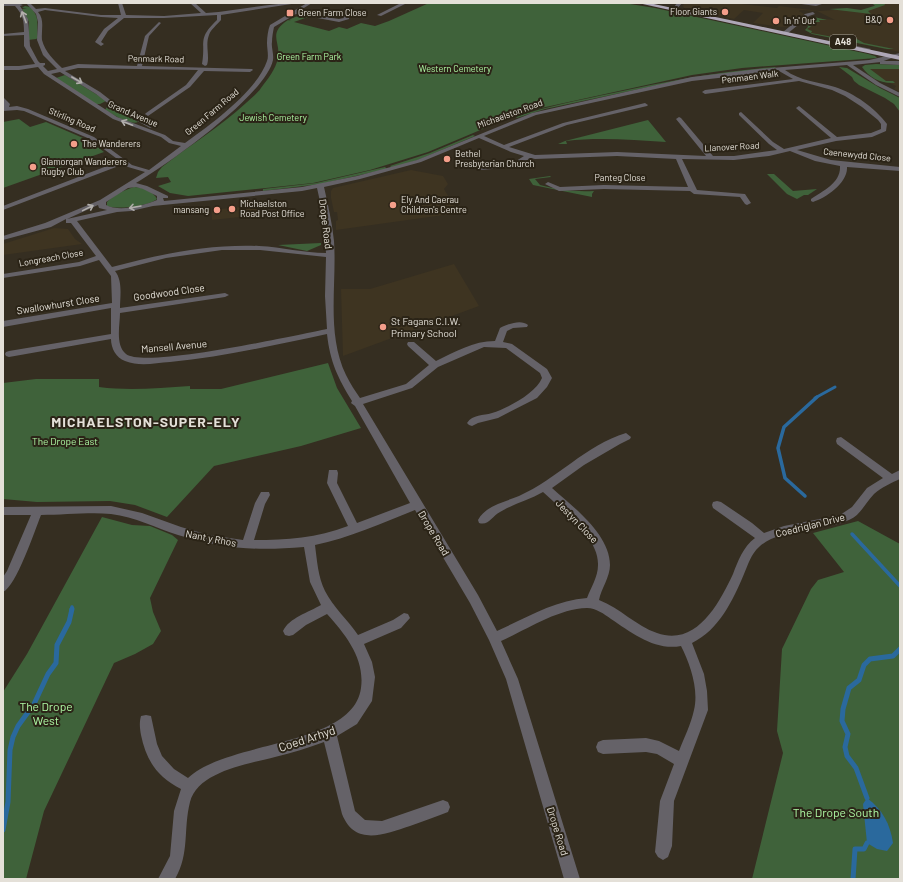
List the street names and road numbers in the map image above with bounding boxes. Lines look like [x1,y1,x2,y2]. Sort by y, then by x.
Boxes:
road number: A48 [830,35,856,49]
street label: Penmark Road [128,53,184,64]
street label: Penmaen Walk [721,68,779,85]
street label: Green Farm Road [183,86,241,137]
street label: Michaelston Road [476,97,544,130]
street label: Grand Avenue [106,98,160,129]
street label: Stirling Road [47,105,97,134]
street label: Llanover Road [704,140,760,153]
street label: Caenewydd Close [823,145,892,164]
street label: Panteg Close [595,172,646,183]
street label: Drope Road [317,198,335,250]
street label: Longreach Close [18,246,84,269]
street label: Goodwood Close [133,281,205,303]
street label: Swallowhurst Close [16,292,100,316]
street label: Mansell Avenue [141,337,207,355]
street label: Jestyn Close [553,497,601,545]
street label: Drope Road [416,508,452,558]
street label: Coedriglan Drive [774,511,846,539]
street label: Nant y Rhos [185,527,237,549]
street label: Coed Arhyd [276,722,337,754]
street label: Drope Road [545,805,571,857]

